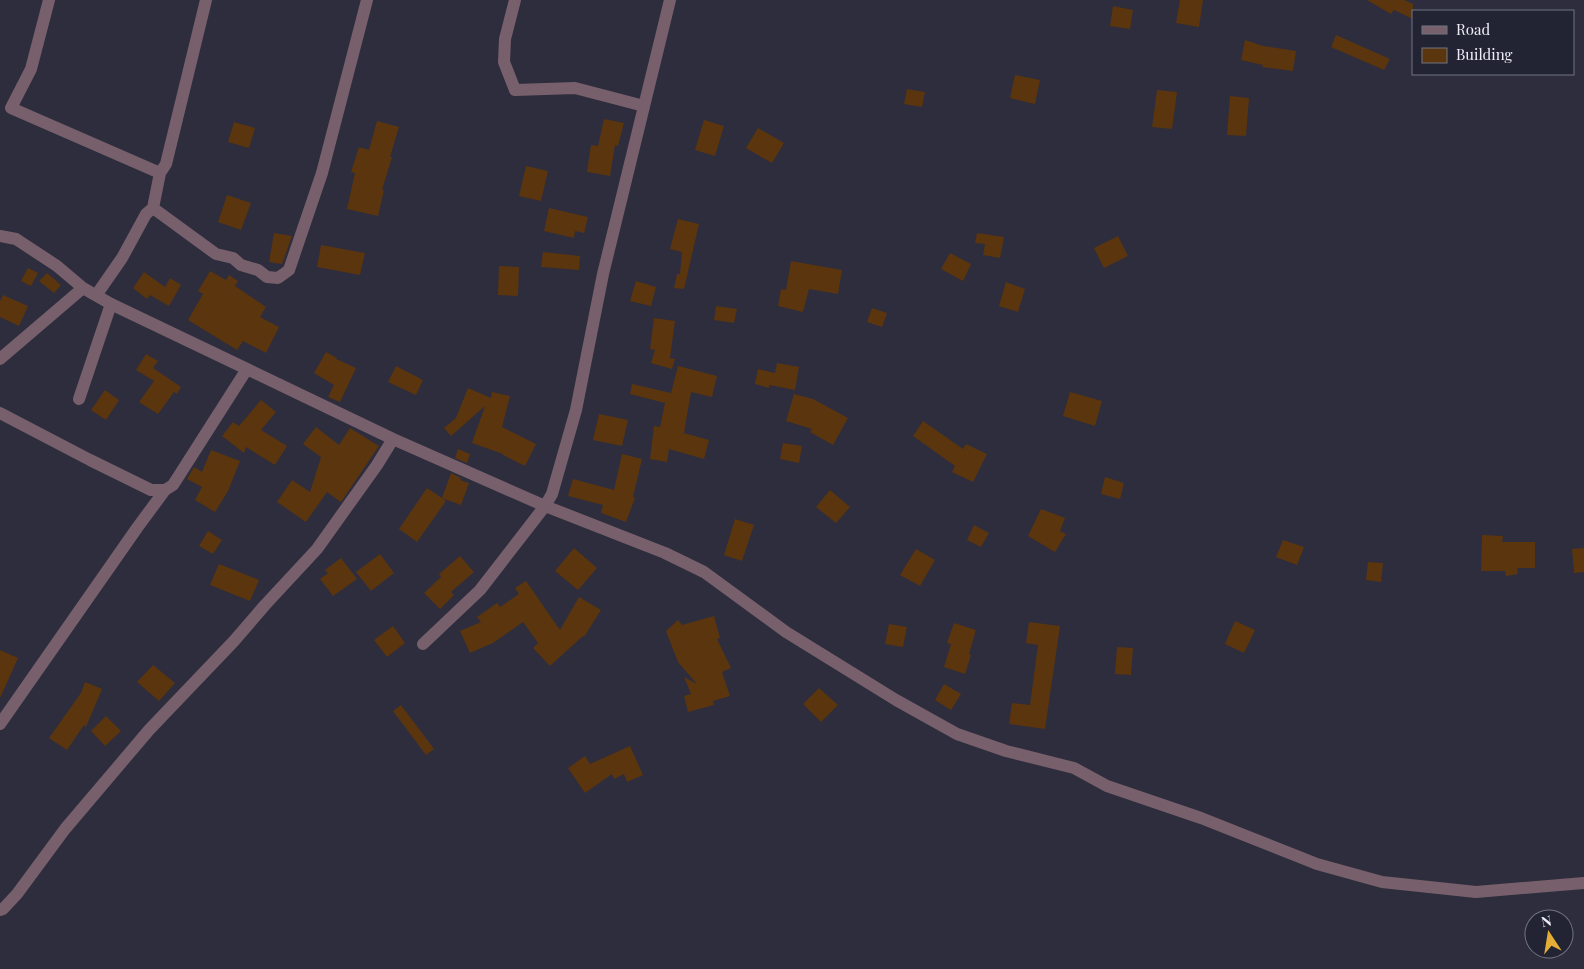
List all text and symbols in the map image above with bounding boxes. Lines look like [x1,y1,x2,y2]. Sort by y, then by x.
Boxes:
legend [1412,10,1574,75]
text: Road [1456,19,1490,39]
text: Building [1456,44,1513,64]
north arrow [1524,909,1574,959]
text: N [1539,910,1553,931]

